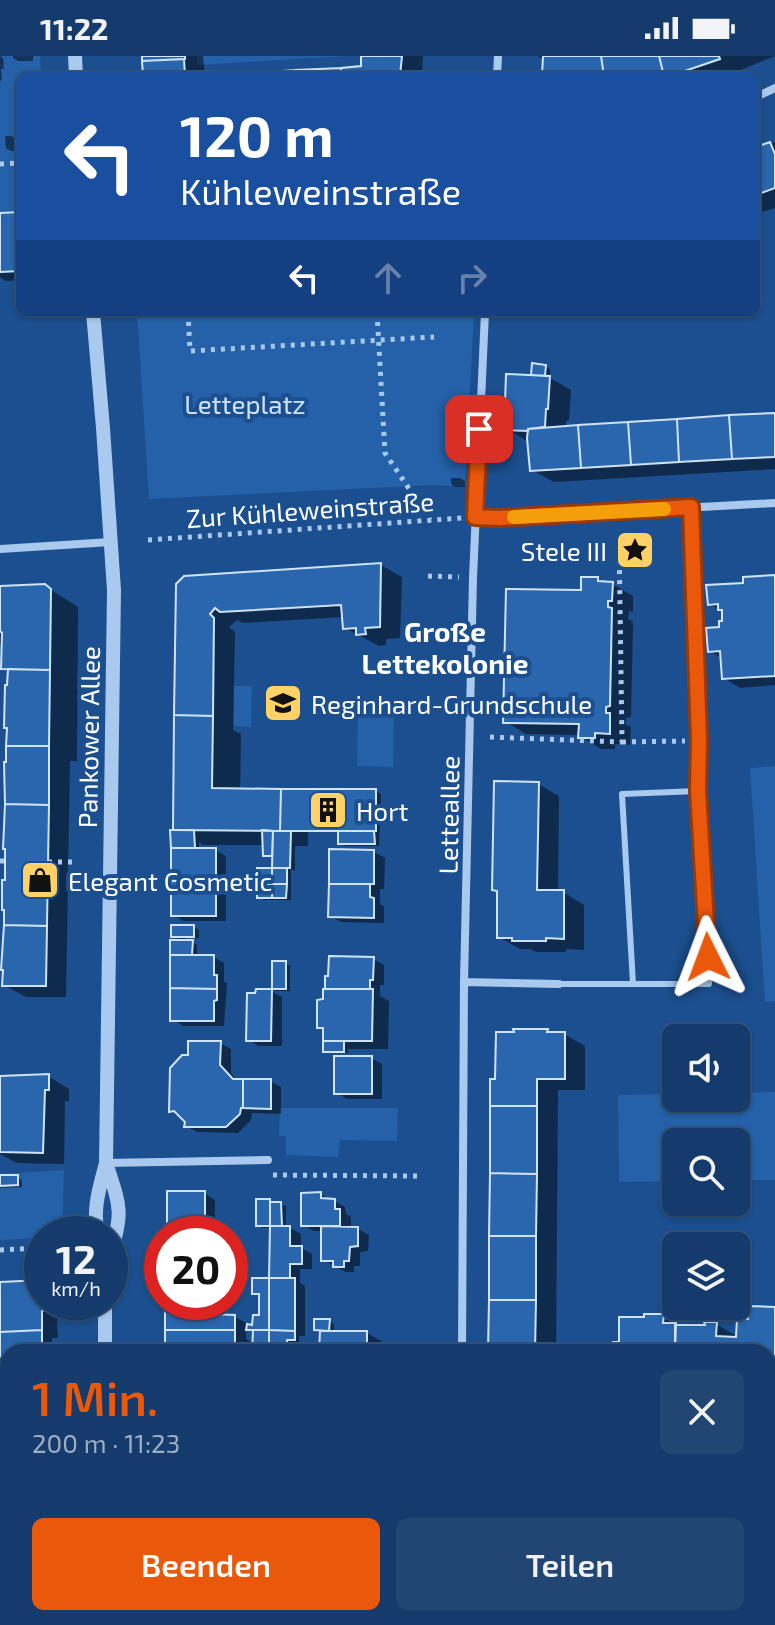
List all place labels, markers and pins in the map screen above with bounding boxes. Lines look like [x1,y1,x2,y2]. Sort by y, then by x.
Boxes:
pin [445,395,513,463]
place icon: Stele III [614,529,656,571]
place label: Stele III [521,535,607,566]
school or university icon: Reginhard-Grundschule [262,682,304,724]
place label: Reginhard-Grundschule [311,688,592,719]
building icon: Hort [307,789,349,831]
place label: Hort [356,795,409,826]
shop icon: Elegant Cosmetic [19,859,61,901]
place label: Elegant Cosmetic [68,865,272,896]

